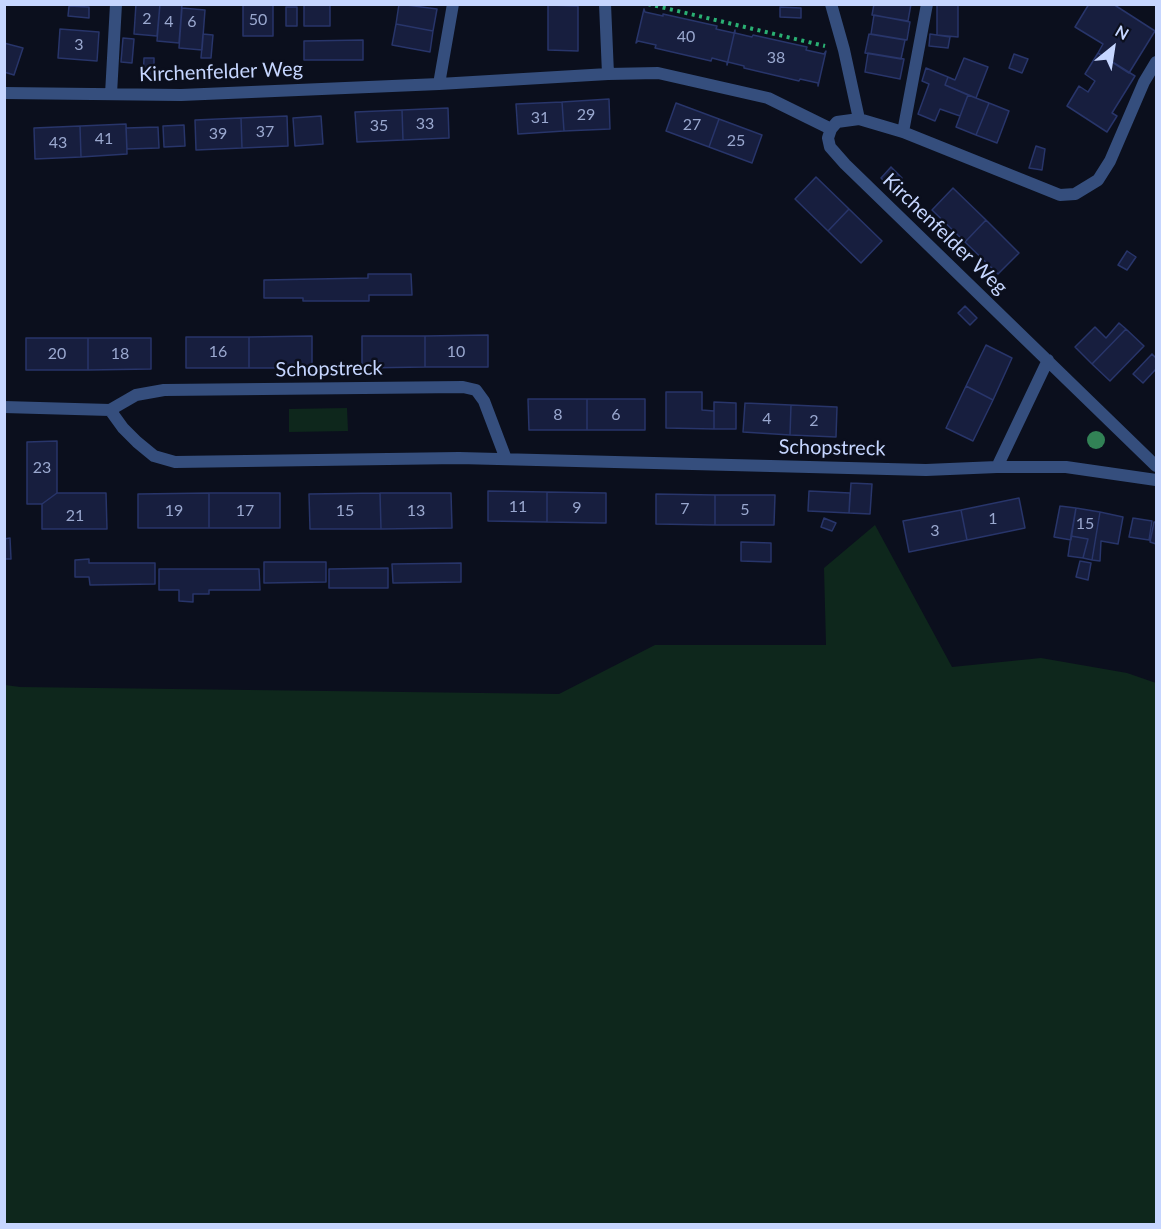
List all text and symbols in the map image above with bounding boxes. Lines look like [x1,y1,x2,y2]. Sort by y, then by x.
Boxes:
house number: 2 [142,9,152,29]
house number: 50 [249,10,267,30]
house number: 4 [164,12,174,32]
house number: 6 [187,12,197,32]
north arrow [1083,18,1143,78]
text: N [1112,21,1132,43]
house number: 40 [677,27,695,47]
house number: 3 [74,35,84,55]
house number: 38 [767,48,785,68]
street label: Kirchenfelder Weg [139,57,303,87]
house number: 29 [577,105,595,125]
house number: 31 [531,108,549,128]
house number: 33 [416,114,434,134]
house number: 27 [683,115,701,135]
house number: 35 [370,116,388,136]
house number: 37 [256,122,274,142]
house number: 39 [209,124,227,144]
house number: 41 [95,129,113,149]
house number: 25 [727,131,745,151]
house number: 43 [49,133,67,153]
street label: Kirchenfelder Weg [878,168,1012,300]
house number: 16 [209,342,227,362]
house number: 10 [447,342,465,362]
house number: 20 [48,344,66,364]
house number: 18 [111,344,129,364]
street label: Schopstreck [275,356,383,382]
house number: 8 [553,405,563,425]
house number: 6 [611,405,621,425]
house number: 4 [762,409,772,429]
house number: 2 [809,411,819,431]
street label: Schopstreck [778,435,886,461]
house number: 23 [33,458,51,478]
house number: 11 [509,497,527,517]
house number: 9 [572,498,582,518]
house number: 7 [680,499,690,519]
house number: 5 [740,500,750,520]
house number: 19 [165,501,183,521]
house number: 17 [236,501,254,521]
house number: 15 [336,501,354,521]
house number: 13 [407,501,425,521]
house number: 21 [66,506,84,526]
house number: 1 [988,509,998,529]
house number: 15 [1076,514,1094,534]
house number: 3 [930,521,940,541]

